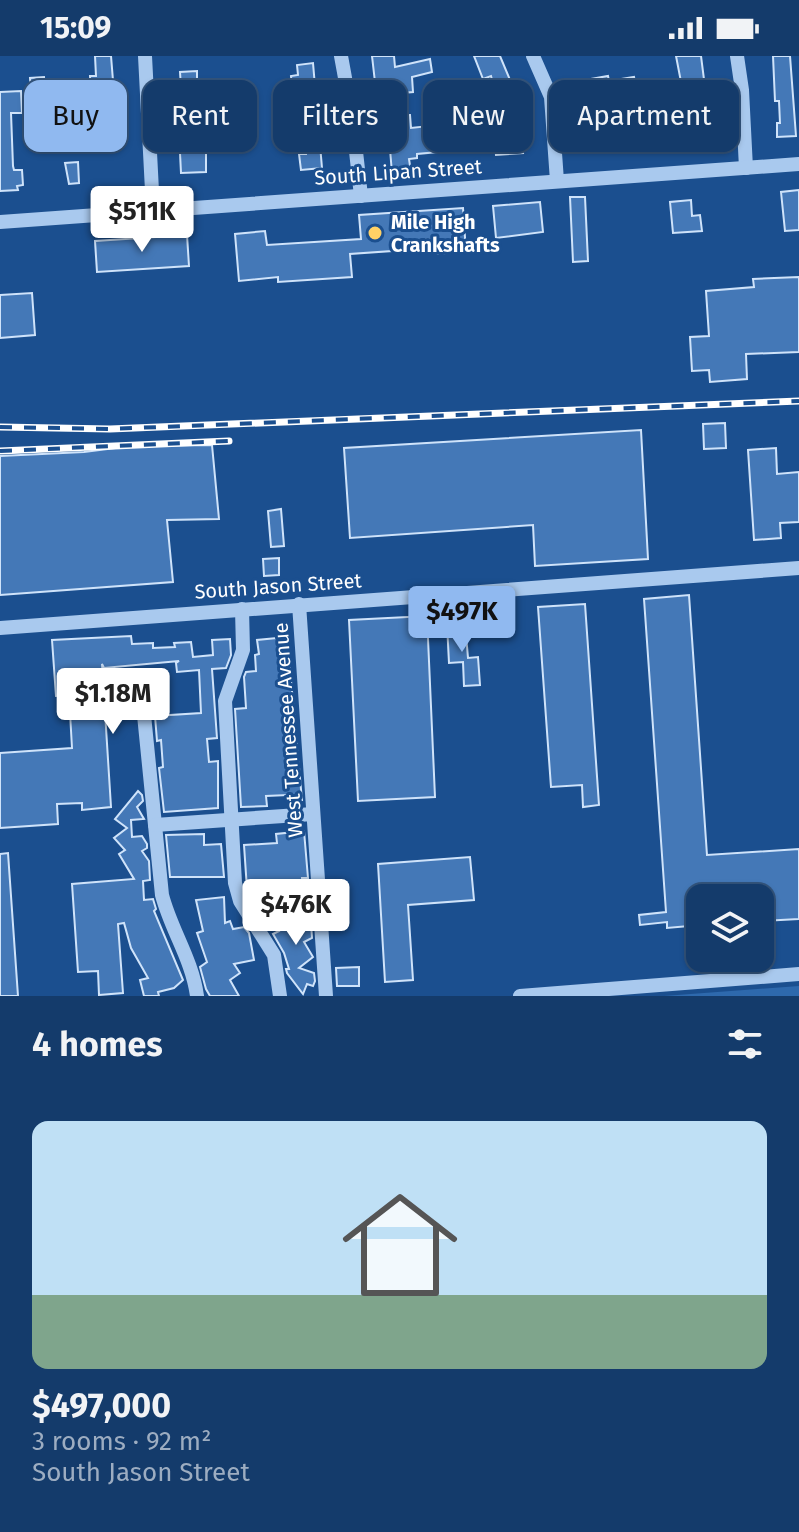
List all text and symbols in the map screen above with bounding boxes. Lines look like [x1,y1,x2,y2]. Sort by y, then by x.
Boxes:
text: 15:09 [40,10,111,46]
chip: Buy [24,80,127,152]
chip: Rent [143,80,257,152]
chip: Filters [273,80,407,152]
chip: New [423,80,533,152]
chip: Apartment [549,80,739,152]
street label: South Lipan Street [313,154,483,190]
pin: $511K [86,186,198,254]
text: $511K [109,196,175,227]
place label: Mile High Crankshafts [391,210,500,257]
marker: Mile High Crankshafts [366,224,384,242]
street label: South Jason Street [194,568,363,604]
pin: $497K [406,586,518,654]
text: $497K [426,596,498,627]
street label: West Tennessee Avenue [269,622,307,838]
pin: $1.18M [48,668,178,736]
text: $1.18M [75,678,151,709]
pin: $476K [240,879,352,947]
map controls [686,884,774,972]
button: layers [686,884,774,972]
text: $476K [260,889,332,920]
icon: filters [723,1022,767,1066]
text: 4 homes [32,1024,163,1065]
icon: home [328,1173,472,1317]
text: $497,000 [32,1385,171,1426]
text: 3 rooms · 92 m² [32,1426,211,1457]
text: South Jason Street [32,1457,250,1488]

